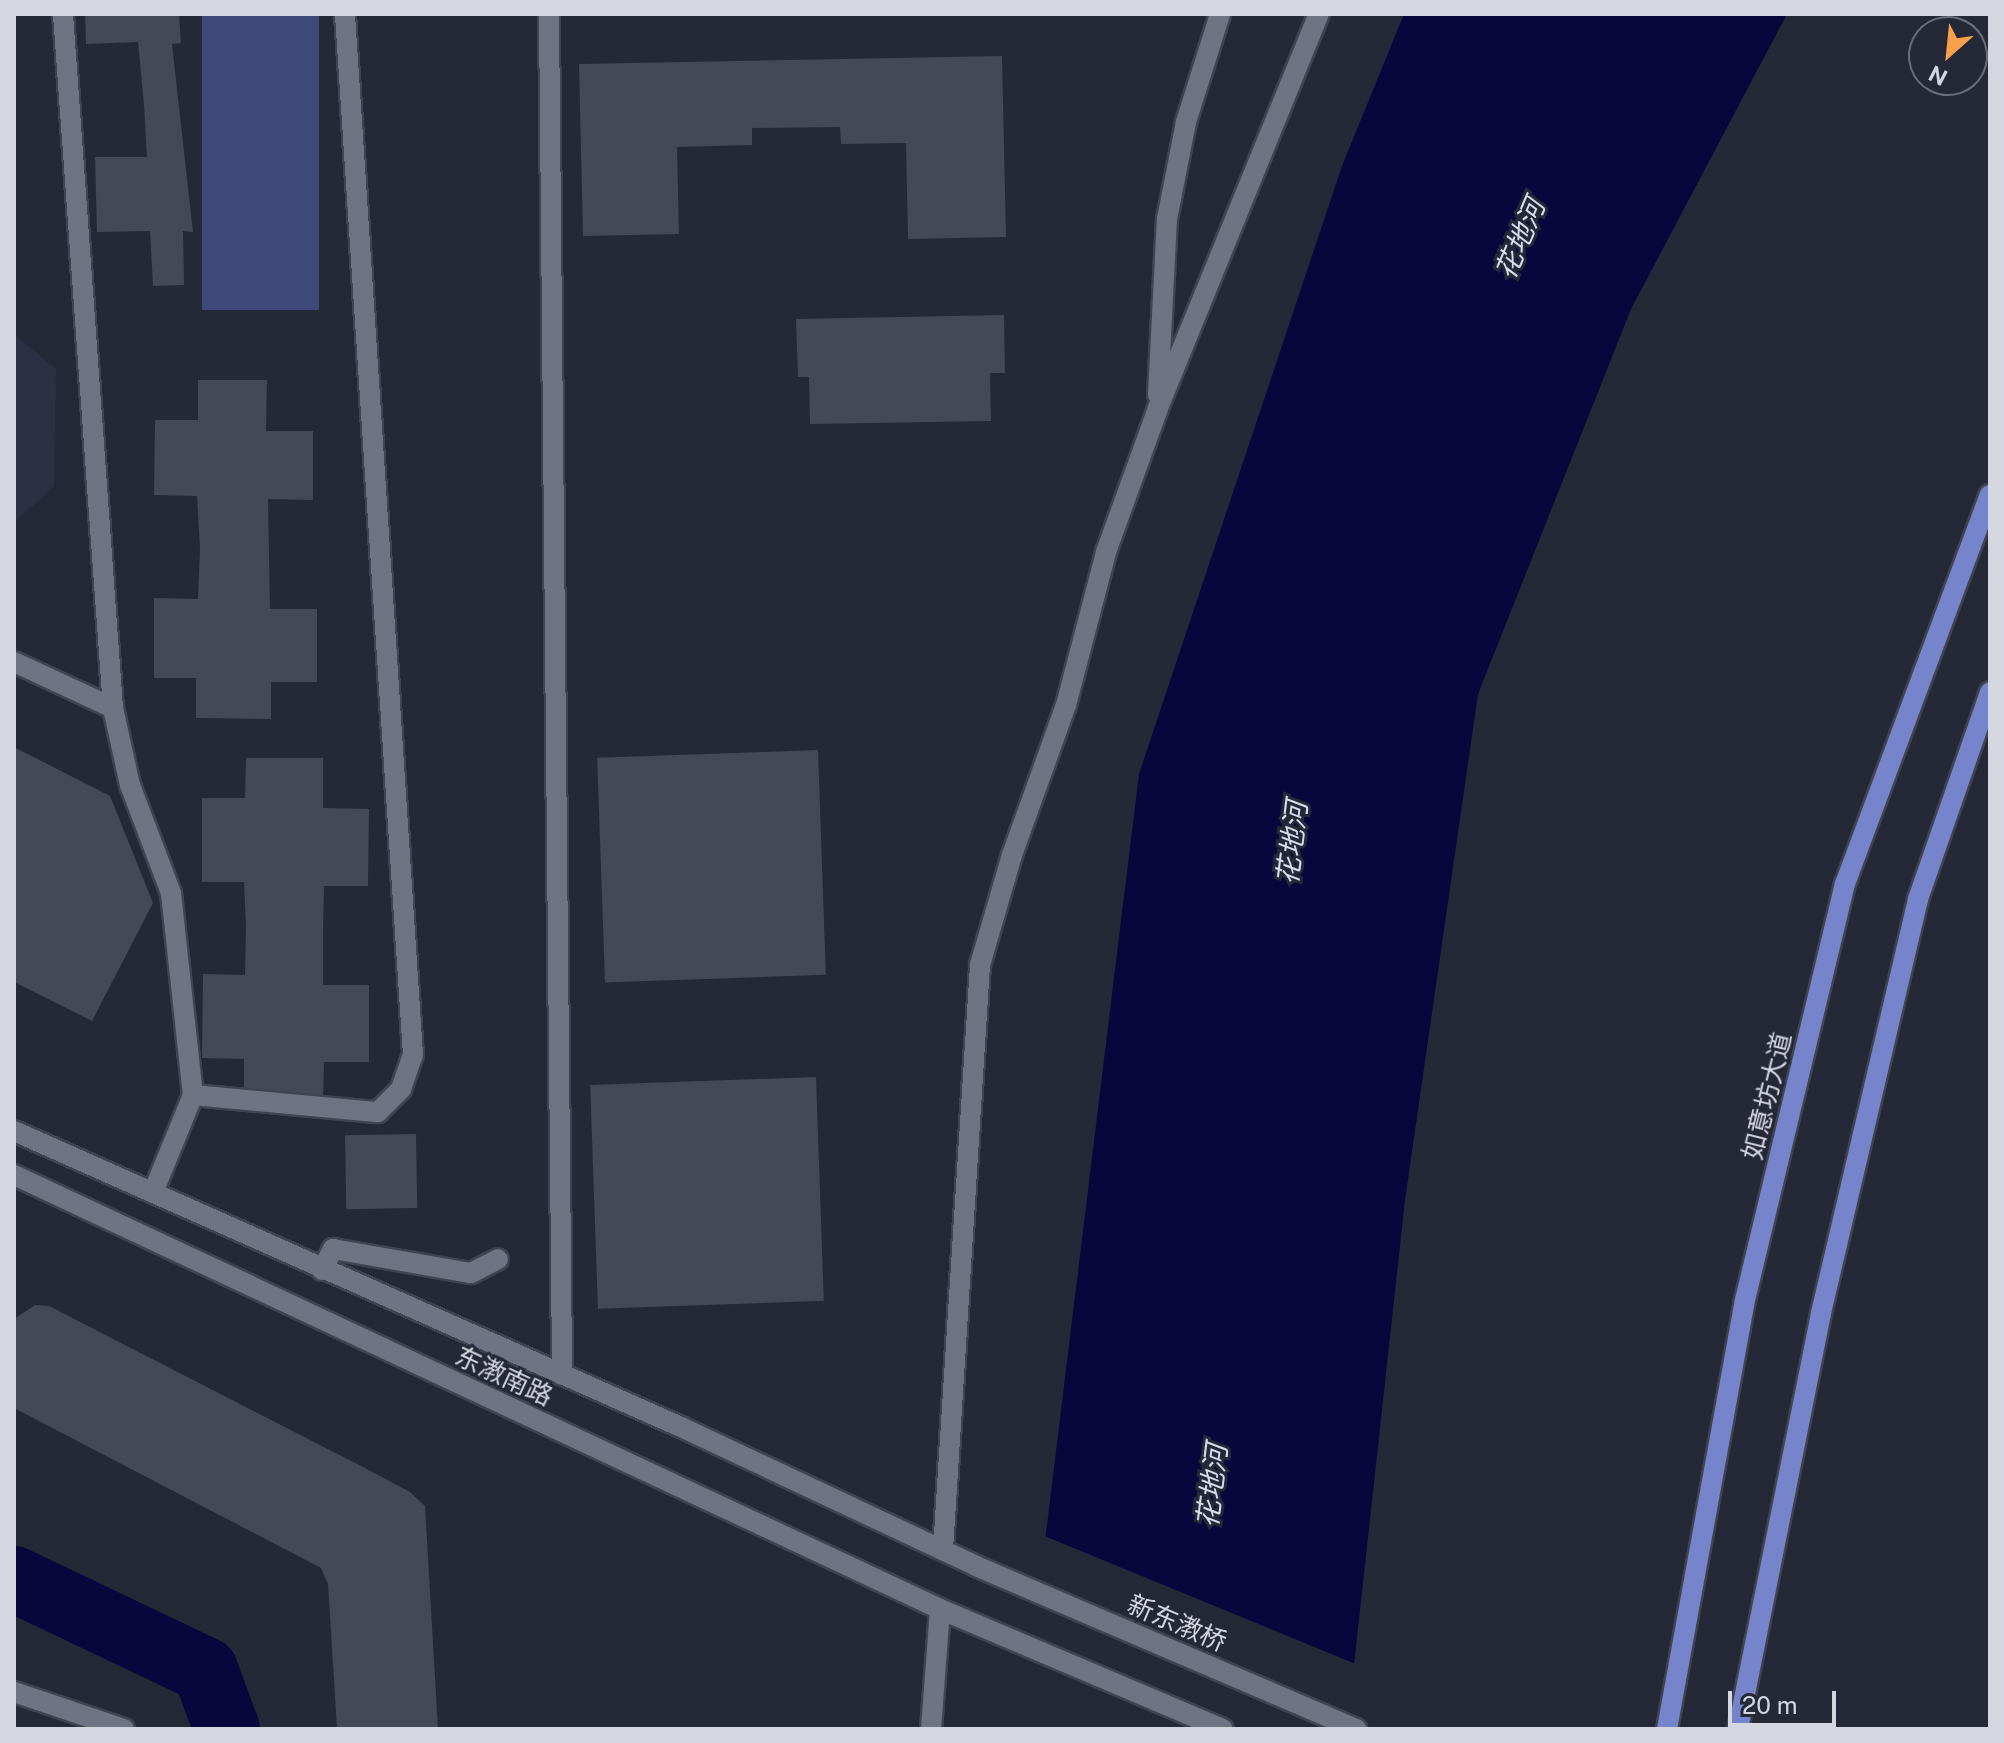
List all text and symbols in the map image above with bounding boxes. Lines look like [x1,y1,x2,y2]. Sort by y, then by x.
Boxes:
north arrow [1908,16,1988,96]
text: N [1924,60,1952,91]
water label: 花地河 [1488,194,1552,284]
water label: 花地河 [1270,799,1314,887]
street label: 如意坊大道 [1736,1029,1798,1163]
street label: 东漖南路 [450,1340,558,1412]
water label: 花地河 [1190,1442,1234,1530]
street label: 新东漖桥 [1123,1588,1231,1658]
scale bar [1732,1675,1840,1725]
text: 20 m [1742,1691,1798,1719]

